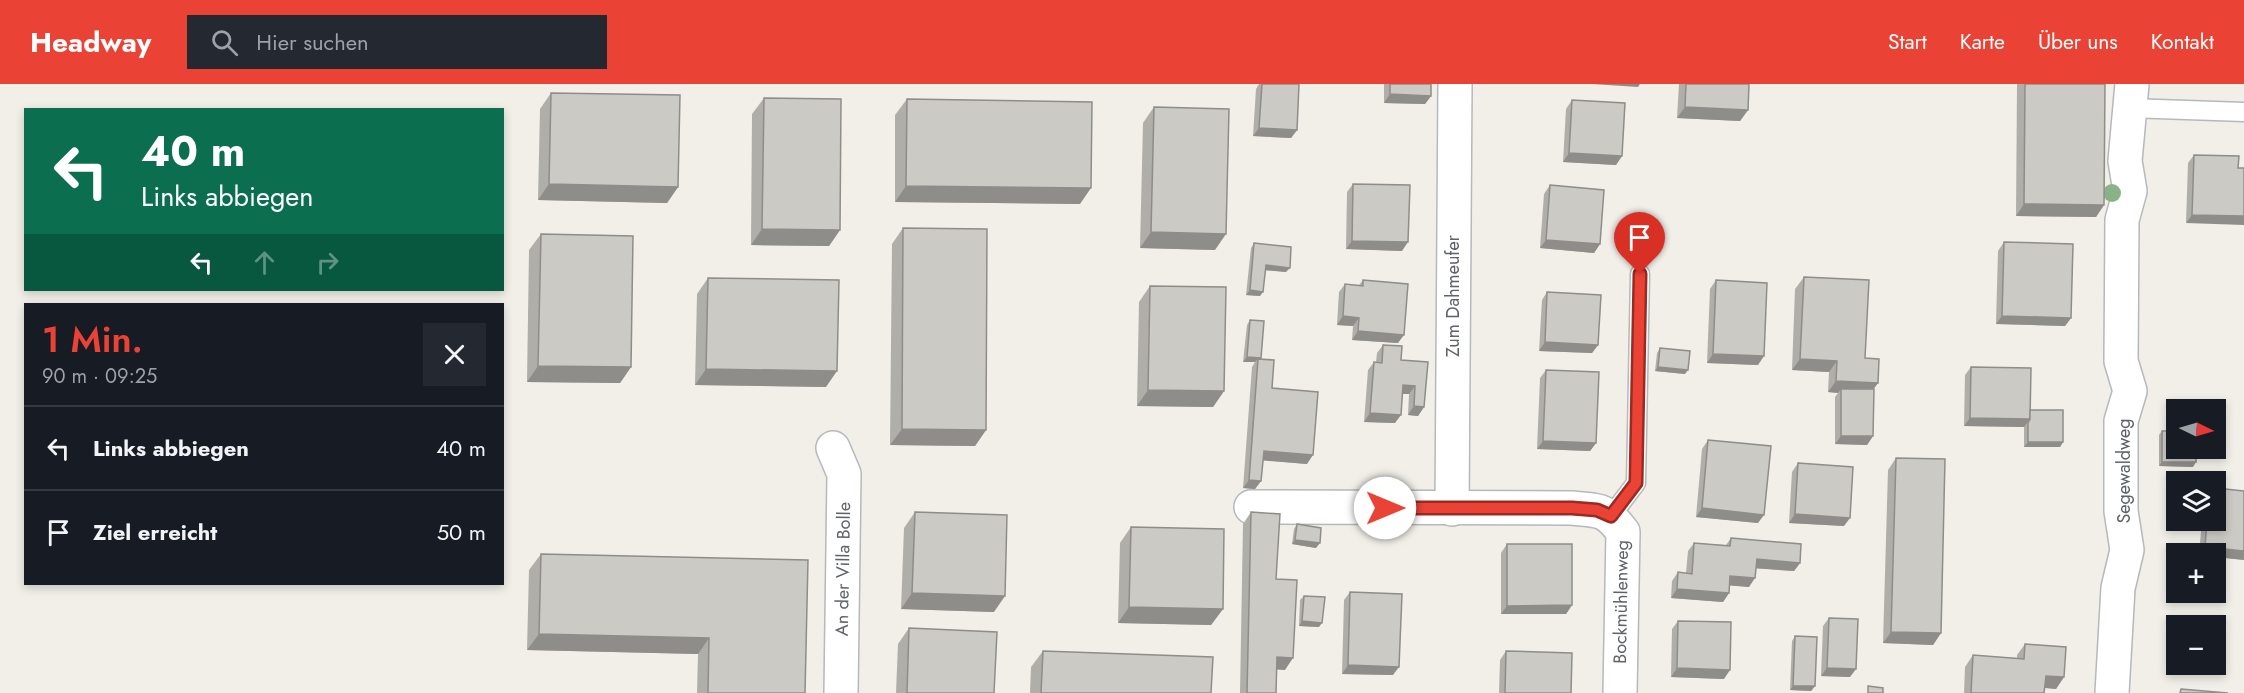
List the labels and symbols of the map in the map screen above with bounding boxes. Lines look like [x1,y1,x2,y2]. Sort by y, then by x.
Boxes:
pin [1614,212,1665,274]
street label: Zum Dahmeufer [1440,234,1466,357]
north arrow [2166,399,2226,459]
street label: Segewaldweg [2111,418,2137,524]
position arrow [1353,476,1417,540]
street label: An der Villa Bolle [829,502,857,636]
street label: Bockmühlenweg [1607,540,1635,664]

